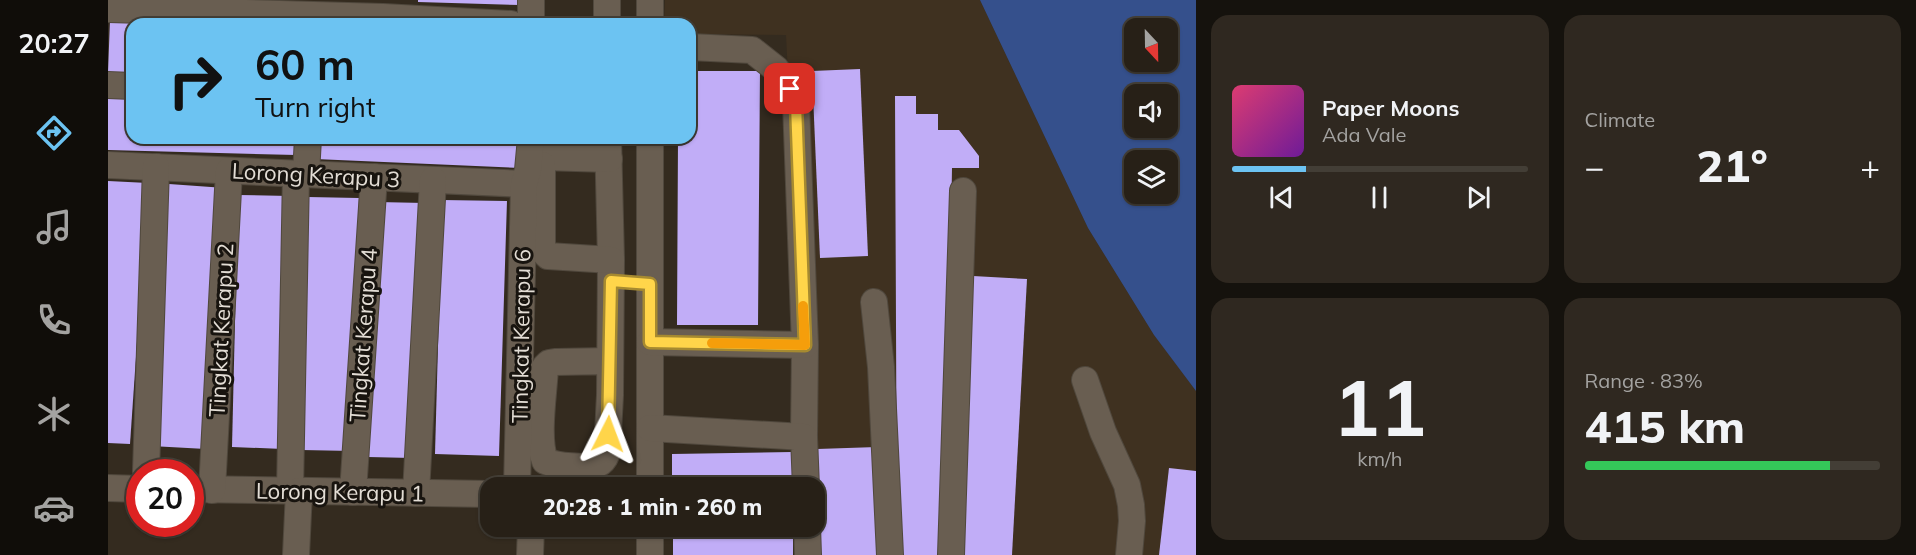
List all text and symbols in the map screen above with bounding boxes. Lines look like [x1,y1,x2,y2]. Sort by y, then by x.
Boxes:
north arrow [1124,18,1178,72]
map controls [1124,18,1178,204]
text: 20:27 [18,26,90,60]
text: 60 m [255,38,355,91]
icon: right [156,42,234,120]
pin [764,63,815,114]
icon: arrive [773,72,806,105]
button: sound [1124,84,1178,138]
text: Turn right [255,90,375,124]
text: Paper Moons [1322,94,1460,122]
text: Climate [1585,107,1655,132]
icon: directions [33,112,75,154]
text: Ada Vale [1322,122,1406,147]
text: 21° [1697,137,1768,193]
text: − [1585,146,1604,187]
text: + [1860,146,1880,187]
button: layers [1124,150,1178,204]
street label: Lorong Kerapu 3 [231,157,401,193]
icon: previous [1265,181,1298,214]
icon: pause [1363,181,1396,214]
icon: next [1462,181,1495,214]
icon: music [33,206,75,248]
street label: Tingkat Kerapu 2 [202,242,240,418]
street label: Tingkat Kerapu 4 [343,247,383,423]
street label: Tingkat Kerapu 6 [505,249,537,423]
icon: phone [33,299,75,341]
text: 11 [1333,358,1427,456]
text: Range · 83% [1585,368,1703,393]
icon: climate [33,393,75,435]
text: 415 km [1585,398,1745,454]
position arrow [576,402,640,466]
text: km/h [1357,446,1402,471]
speed limit sign: 20 [126,459,204,537]
street label: Lorong Kerapu 1 [256,477,424,507]
icon: car [33,487,75,529]
text: 20:28 · 1 min · 260 m [543,493,762,521]

